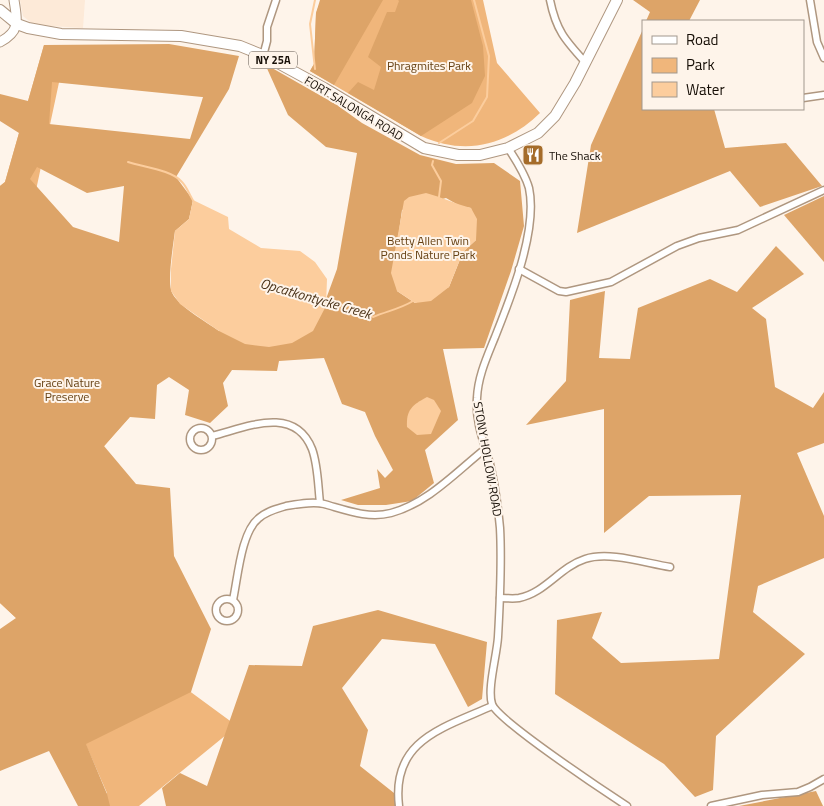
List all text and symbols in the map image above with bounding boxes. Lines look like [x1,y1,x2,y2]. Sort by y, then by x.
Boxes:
legend [642,20,804,110]
text: Road [686,28,718,51]
road number: NY 25A [249,52,297,68]
text: Park [686,53,715,76]
park label: Phragmites Park [387,56,471,75]
street label: FORT SALONGA ROAD [301,71,407,145]
text: Water [686,78,725,101]
restaurant icon: The Shack [521,143,545,167]
place label: The Shack [549,146,601,165]
park label: Betty Allen Twin Ponds Nature Park [381,231,476,264]
water label: Opcatkontycke Creek [258,272,376,324]
park label: Grace Nature Preserve [34,373,100,406]
street label: STONY HOLLOW ROAD [469,400,507,518]

